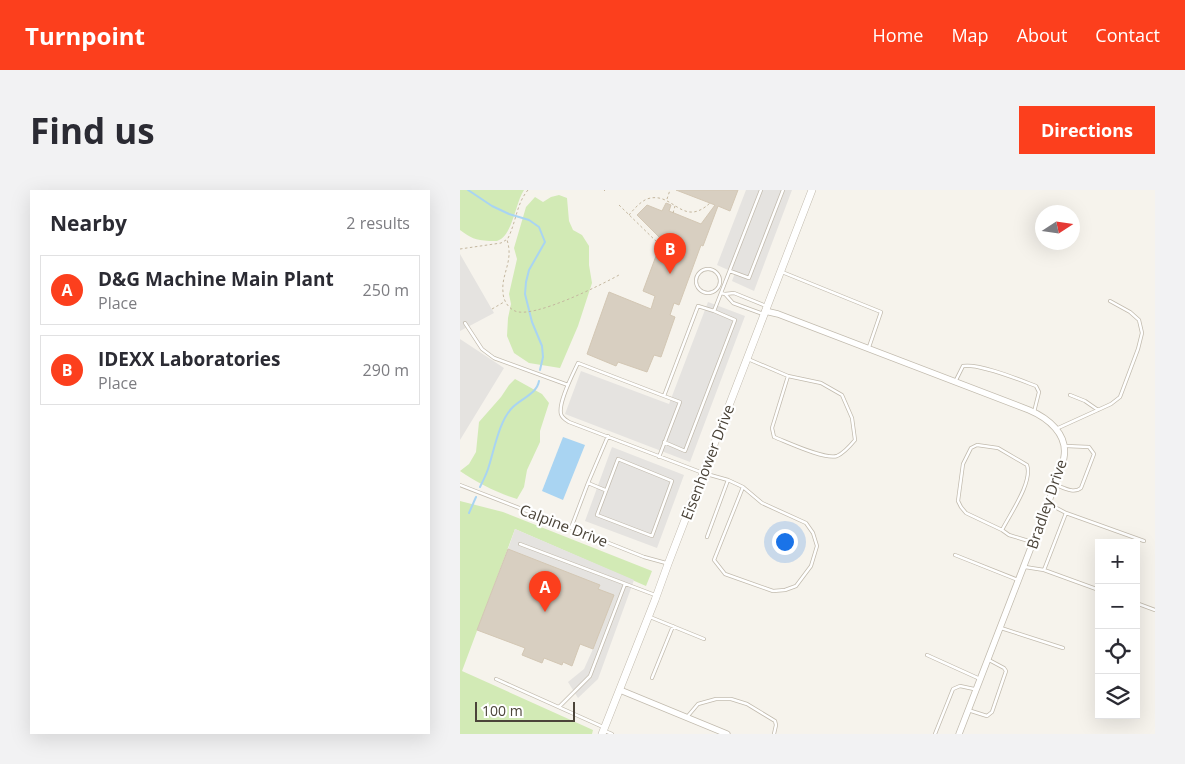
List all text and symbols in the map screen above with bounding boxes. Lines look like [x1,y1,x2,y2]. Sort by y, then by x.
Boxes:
text: Turnpoint [25,19,145,52]
text: Home [873,23,923,47]
text: Map [951,23,989,47]
text: About [1017,23,1067,47]
text: Contact [1095,23,1160,47]
button: Directions [1019,106,1155,154]
text: Find us [30,107,155,154]
north arrow [1035,205,1080,250]
text: Nearby [50,209,127,237]
text: 2 results [346,212,410,234]
pin: B [654,233,686,274]
text: D&G Machine Main Plant [98,266,334,292]
text: A [61,279,73,301]
text: 250 m [363,279,409,301]
text: Place [98,292,137,314]
text: IDEXX Laboratories [98,346,281,372]
text: B [62,359,72,381]
text: 290 m [363,359,409,381]
text: Place [98,372,137,394]
street label: Eisenhower Drive [676,402,738,522]
street label: Bradley Drive [1021,456,1071,552]
street label: Calpine Drive [517,499,611,551]
your location [772,529,798,555]
map controls [1095,539,1140,719]
button: + [1095,539,1140,584]
pin: A [529,571,561,612]
button: − [1095,584,1140,629]
button: locate [1095,629,1140,674]
button: layers [1095,674,1140,719]
scale bar [475,699,575,722]
text: 100 m [482,701,523,720]

